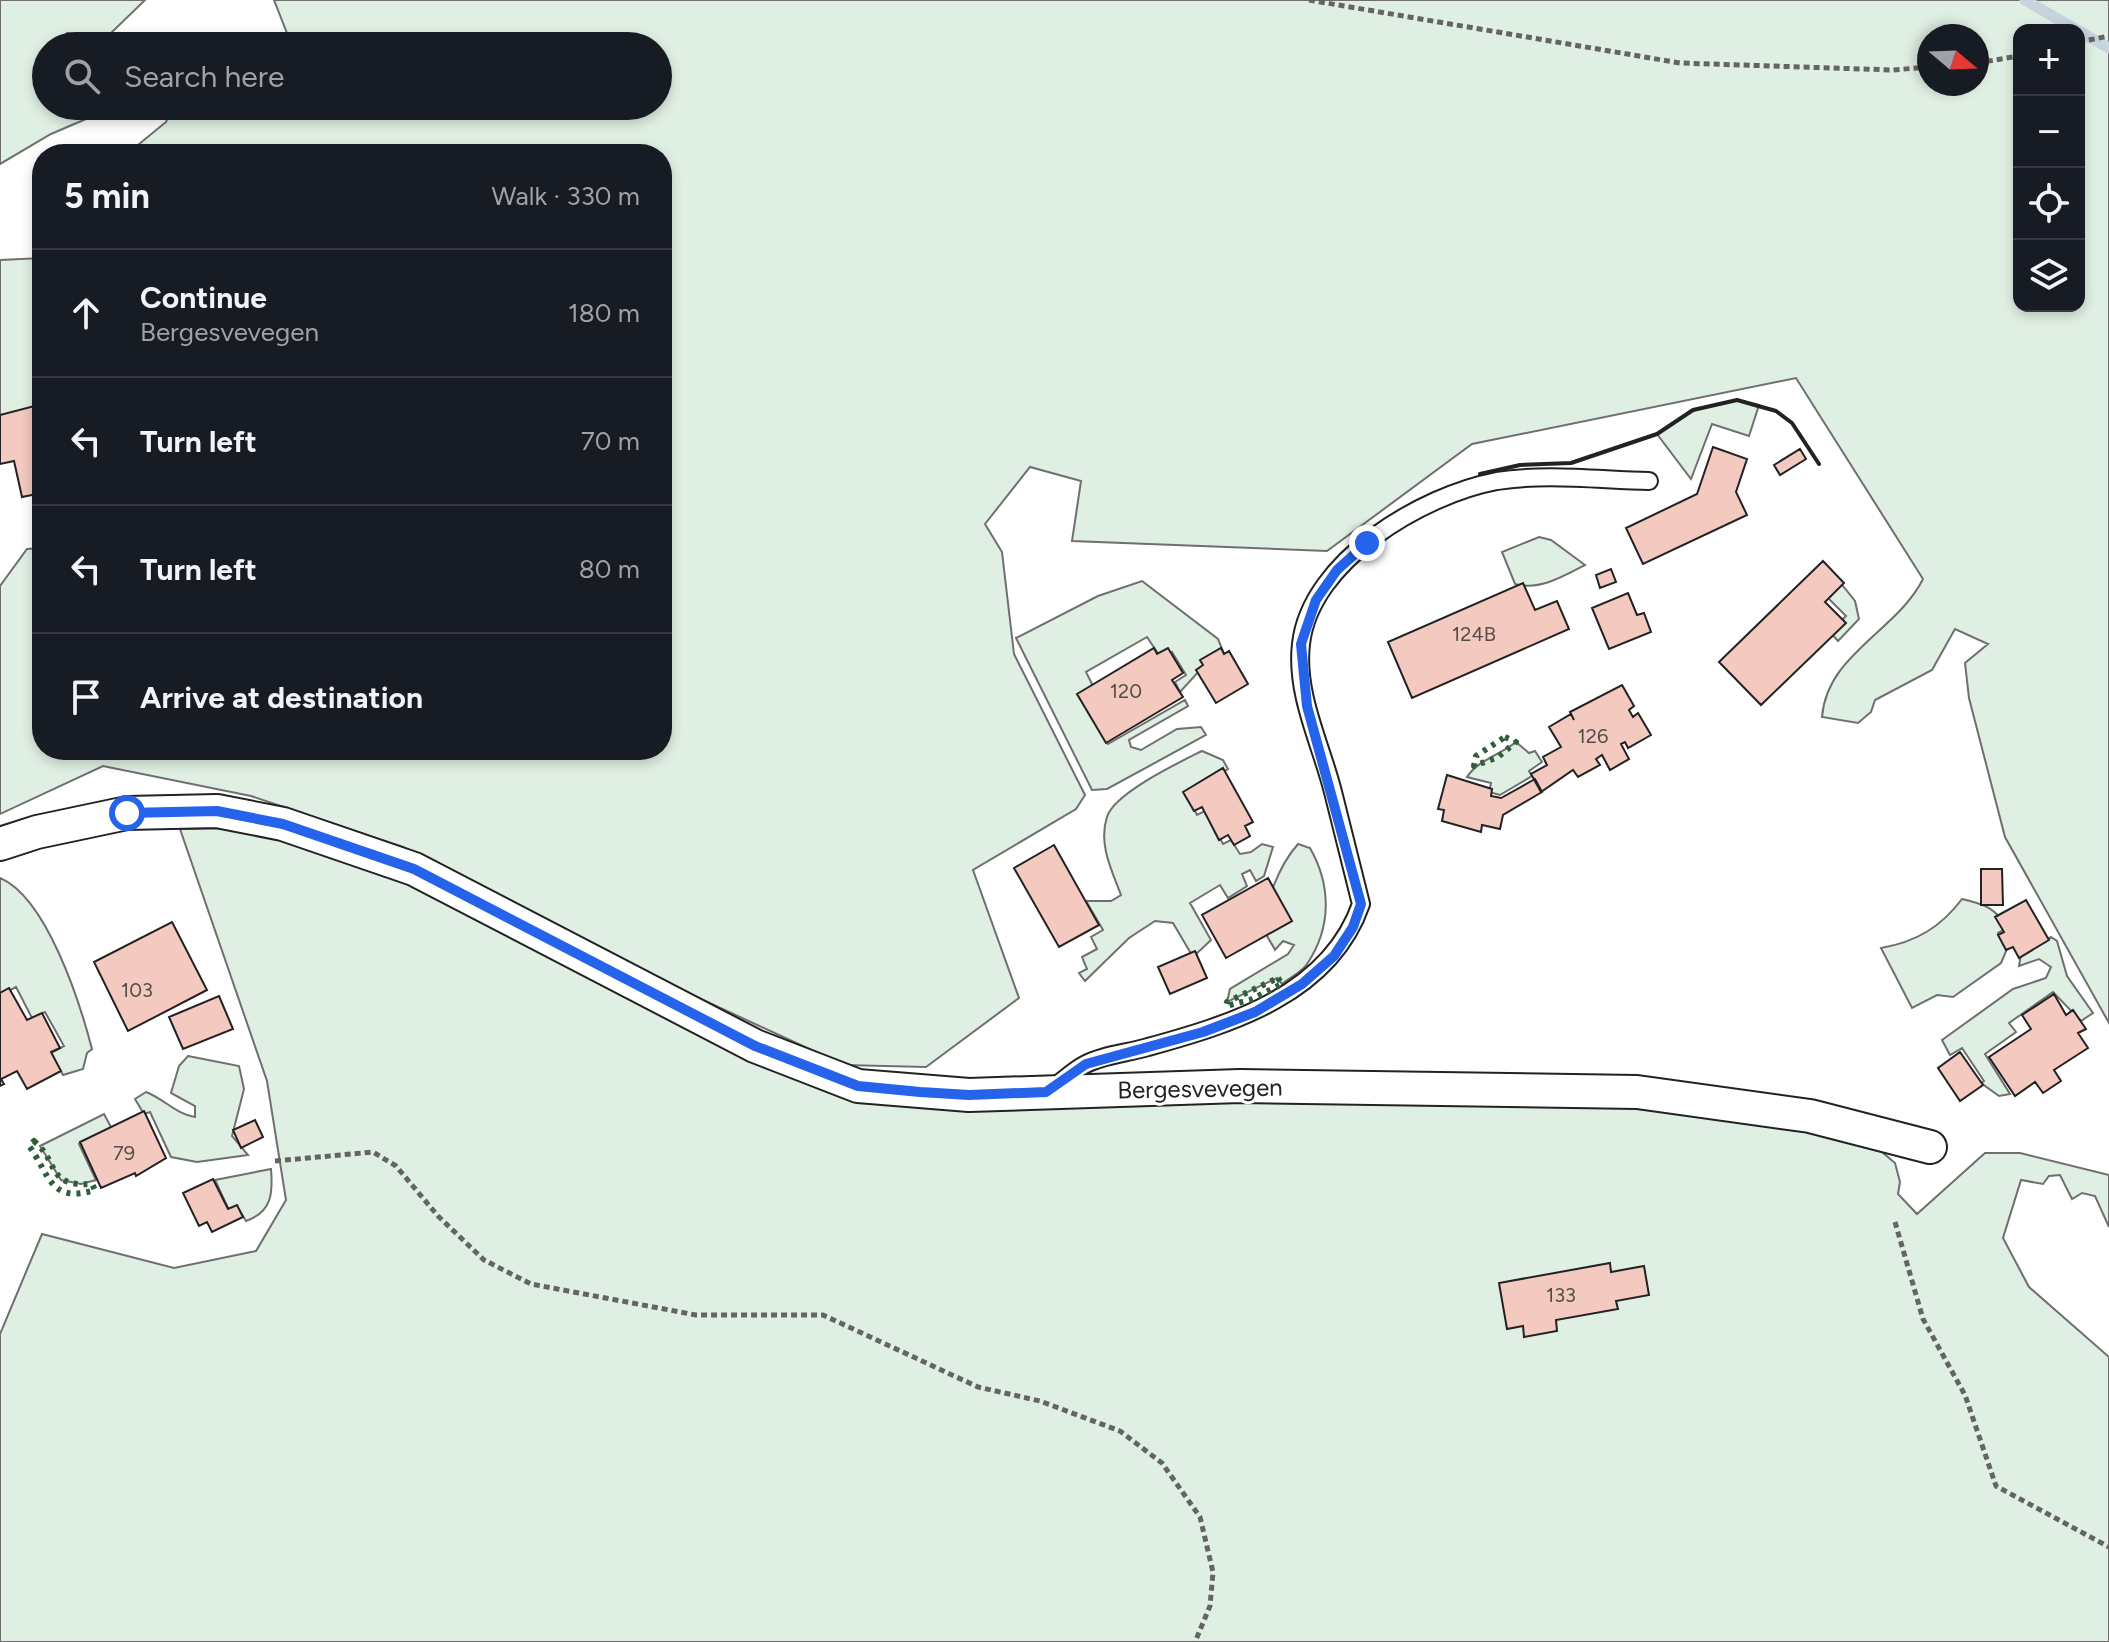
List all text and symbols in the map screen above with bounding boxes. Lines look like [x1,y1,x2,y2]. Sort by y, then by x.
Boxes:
north arrow [1917,24,1989,96]
map controls [2013,24,2085,312]
button: + [2013,24,2085,96]
search box [32,32,672,120]
icon: search [60,54,104,98]
text: Search here [124,58,284,95]
button: − [2013,96,2085,168]
button: locate [2013,168,2085,240]
text: 5 min [64,176,150,217]
text: Walk · 330 m [492,180,640,212]
button: layers [2013,240,2085,312]
text: Continue [140,279,267,316]
icon: ahead [64,291,108,335]
text: 180 m [568,297,640,329]
text: Bergesvevegen [140,316,319,348]
icon: left [64,419,108,463]
text: Turn left [140,423,257,460]
text: 70 m [581,425,640,457]
route end [1349,525,1385,561]
icon: left [64,547,108,591]
text: Turn left [140,551,257,588]
text: 80 m [579,553,640,585]
house number: 124B [1452,622,1496,646]
icon: arrive [64,675,108,719]
text: Arrive at destination [140,679,423,716]
house number: 120 [1110,679,1142,703]
house number: 126 [1578,724,1608,748]
route start [109,795,145,831]
house number: 103 [121,978,153,1002]
street label: Bergesvevegen [1117,1073,1283,1104]
house number: 79 [113,1141,135,1165]
house number: 133 [1546,1283,1576,1307]

